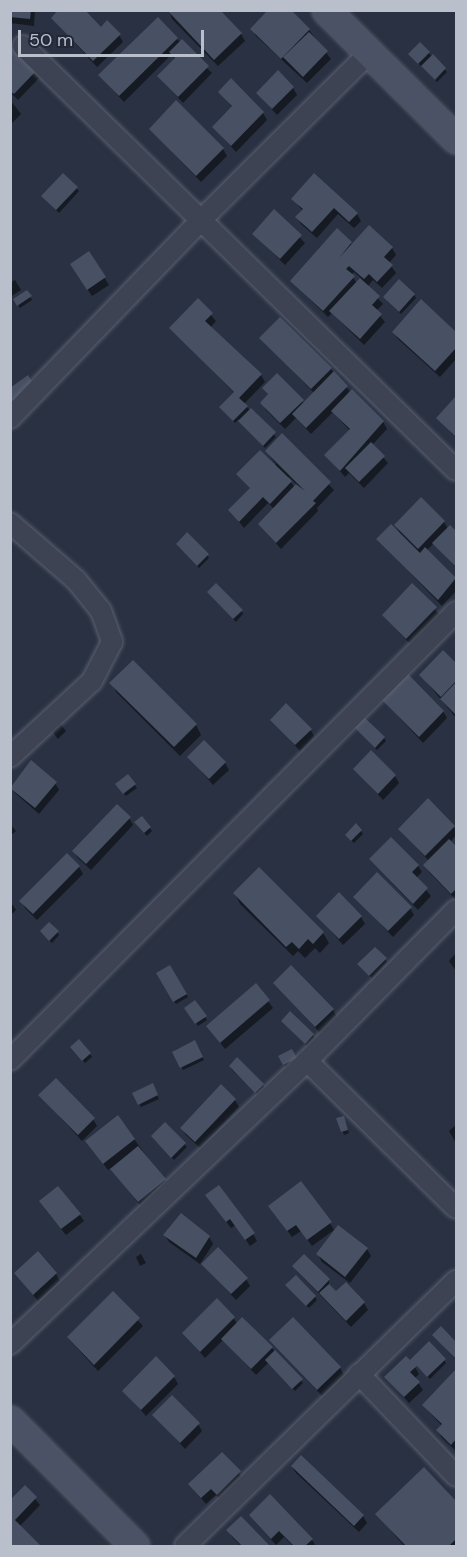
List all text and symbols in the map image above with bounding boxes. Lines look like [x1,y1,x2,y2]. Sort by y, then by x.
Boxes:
scale bar [21,18,207,56]
text: 50 m [29,28,73,52]

